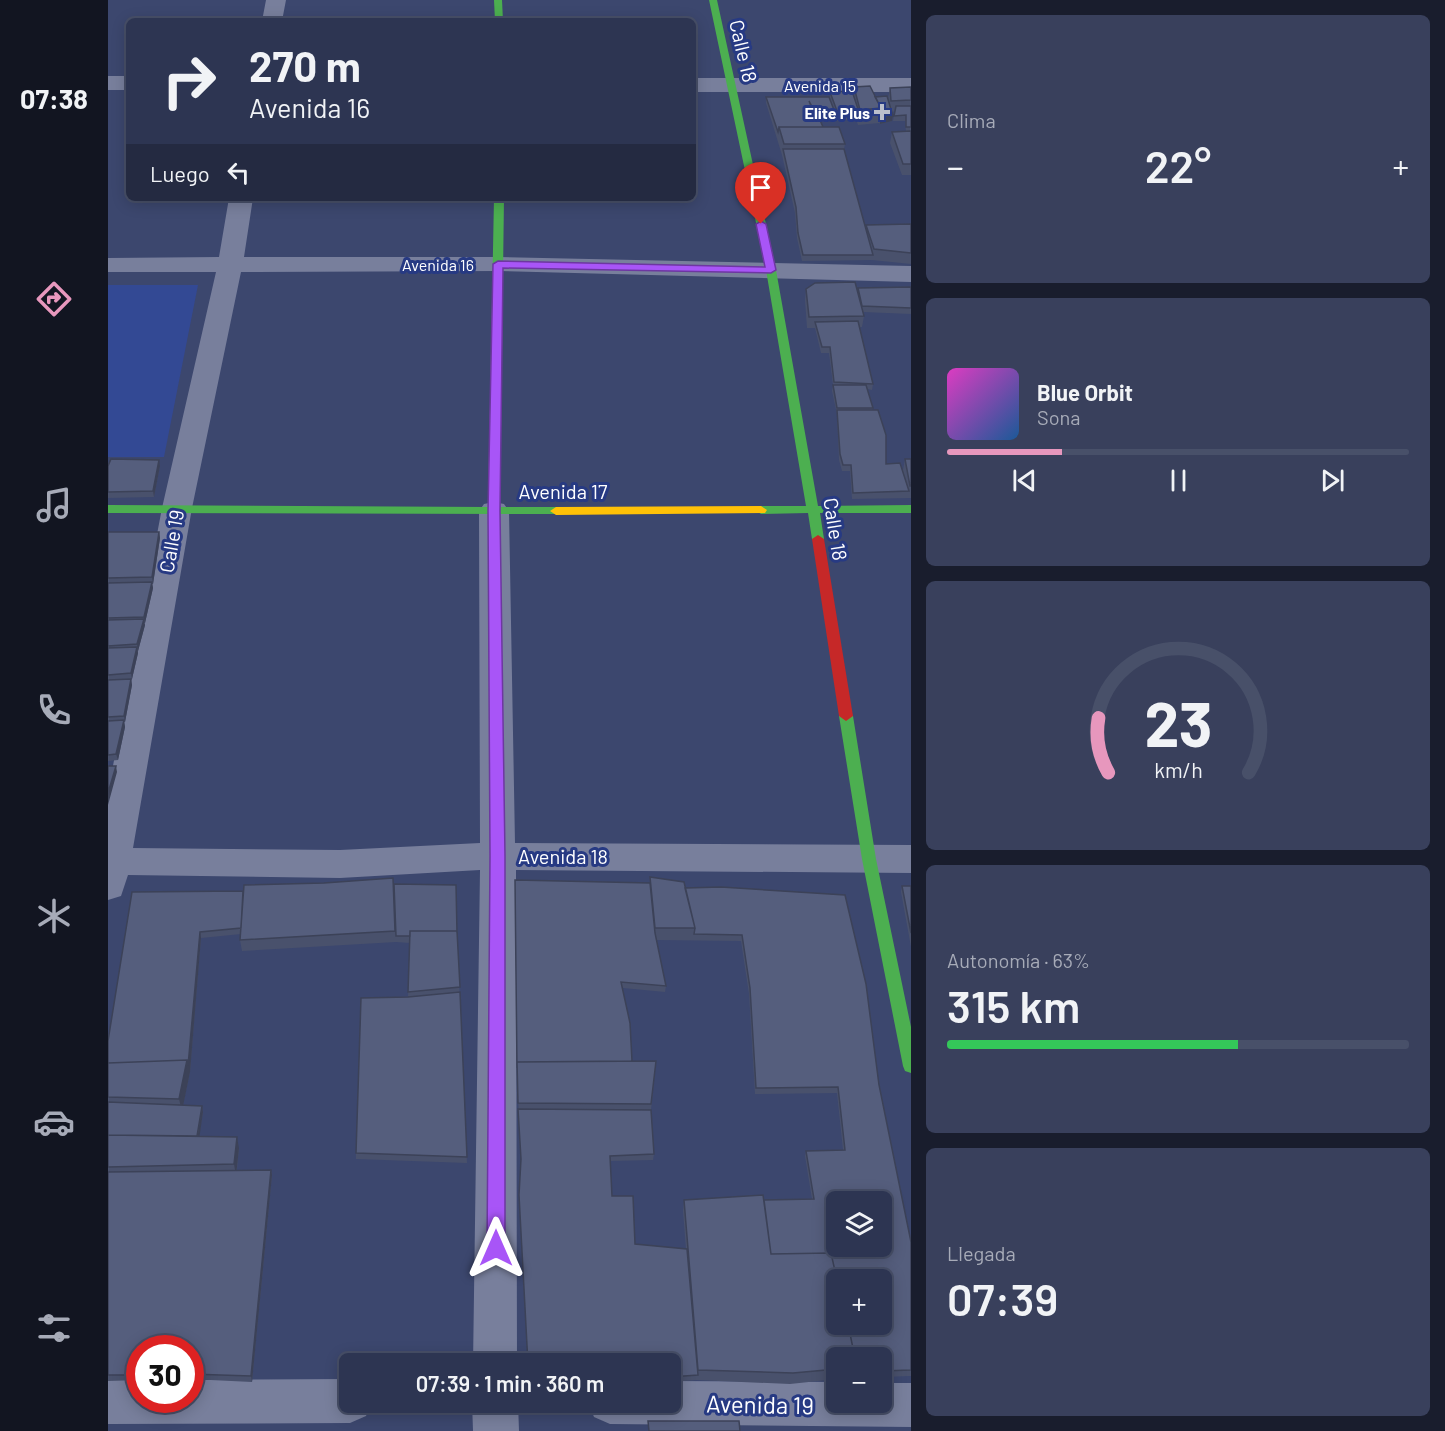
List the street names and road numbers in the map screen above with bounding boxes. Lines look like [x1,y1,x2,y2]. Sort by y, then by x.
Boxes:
street label: Calle 18 [725,17,763,85]
street label: Avenida 15 [784,76,856,95]
street label: Avenida 16 [402,255,474,274]
street label: Avenida 17 [519,479,608,503]
street label: Calle 18 [819,496,853,562]
street label: Calle 19 [154,508,188,574]
street label: Avenida 18 [518,844,608,868]
street label: Avenida 19 [706,1389,814,1419]

